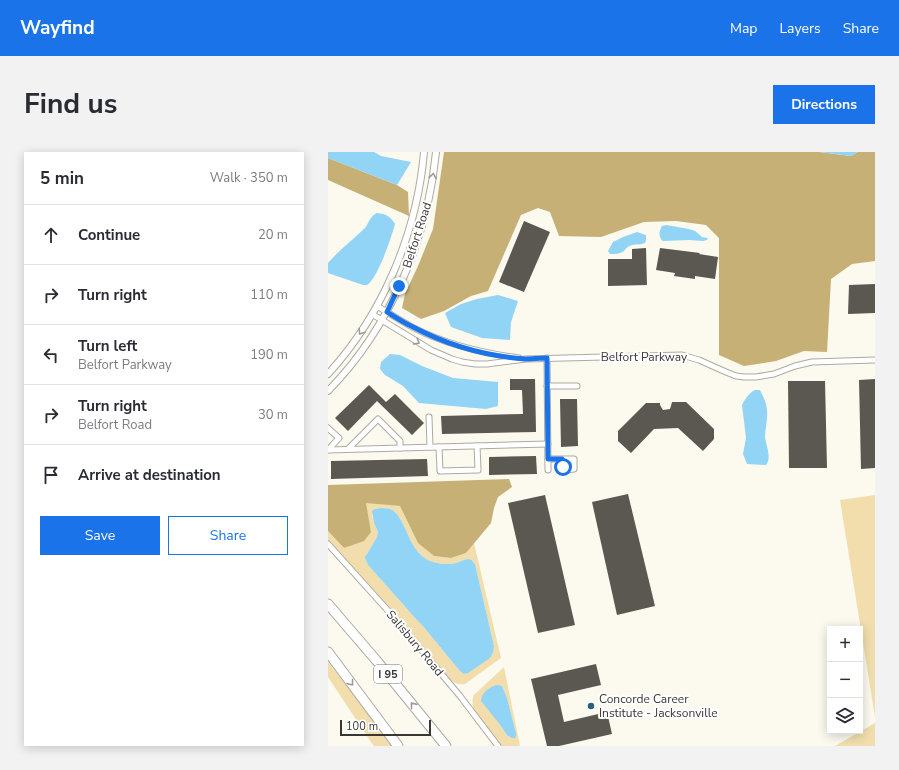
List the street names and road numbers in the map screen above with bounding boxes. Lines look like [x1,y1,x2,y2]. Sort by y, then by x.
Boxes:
street label: Belfort Road [399,200,435,270]
street label: Belfort Parkway [601,349,688,365]
street label: Salisbury Road [383,607,447,679]
road number: I 95 [374,665,402,683]

